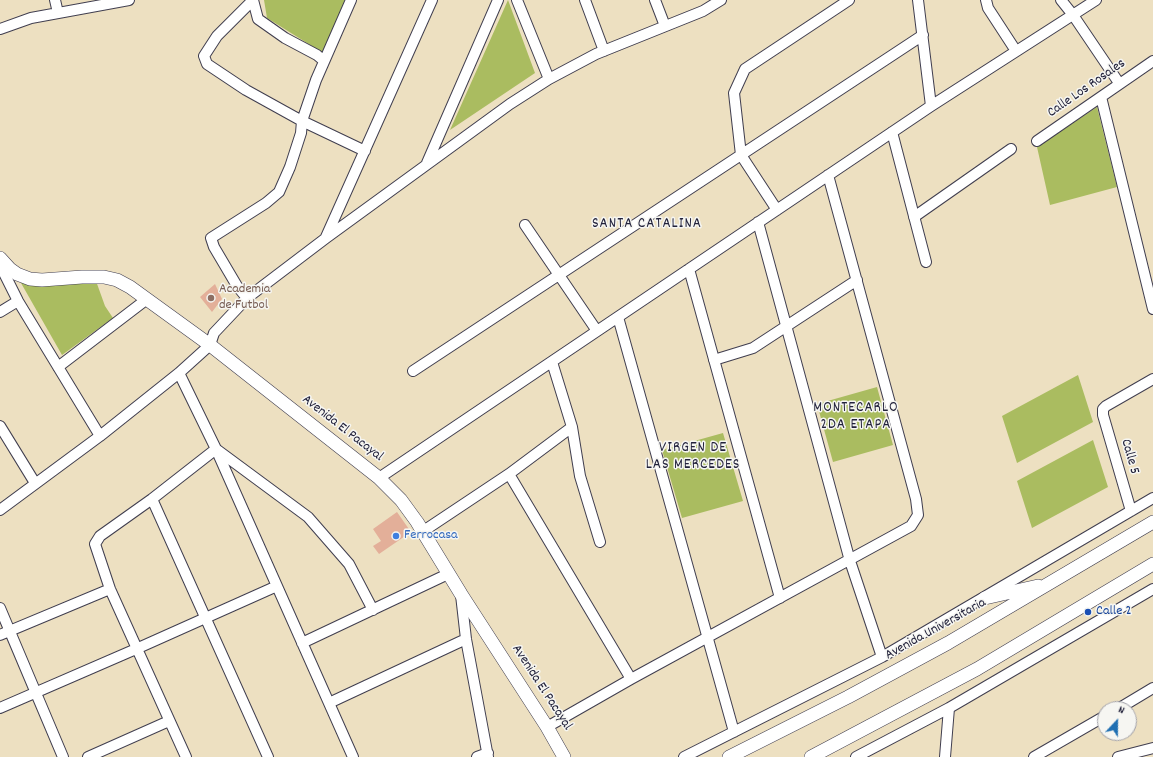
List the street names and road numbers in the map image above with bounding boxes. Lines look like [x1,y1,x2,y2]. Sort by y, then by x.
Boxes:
street label: Calle Los Rosales [1045,56,1129,122]
street label: Avenida El Pacayal [298,392,386,466]
street label: Calle 5 [1116,437,1142,477]
street label: Avenida Universitaria [883,595,989,665]
street label: Avenida El Pacayal [507,642,575,734]

